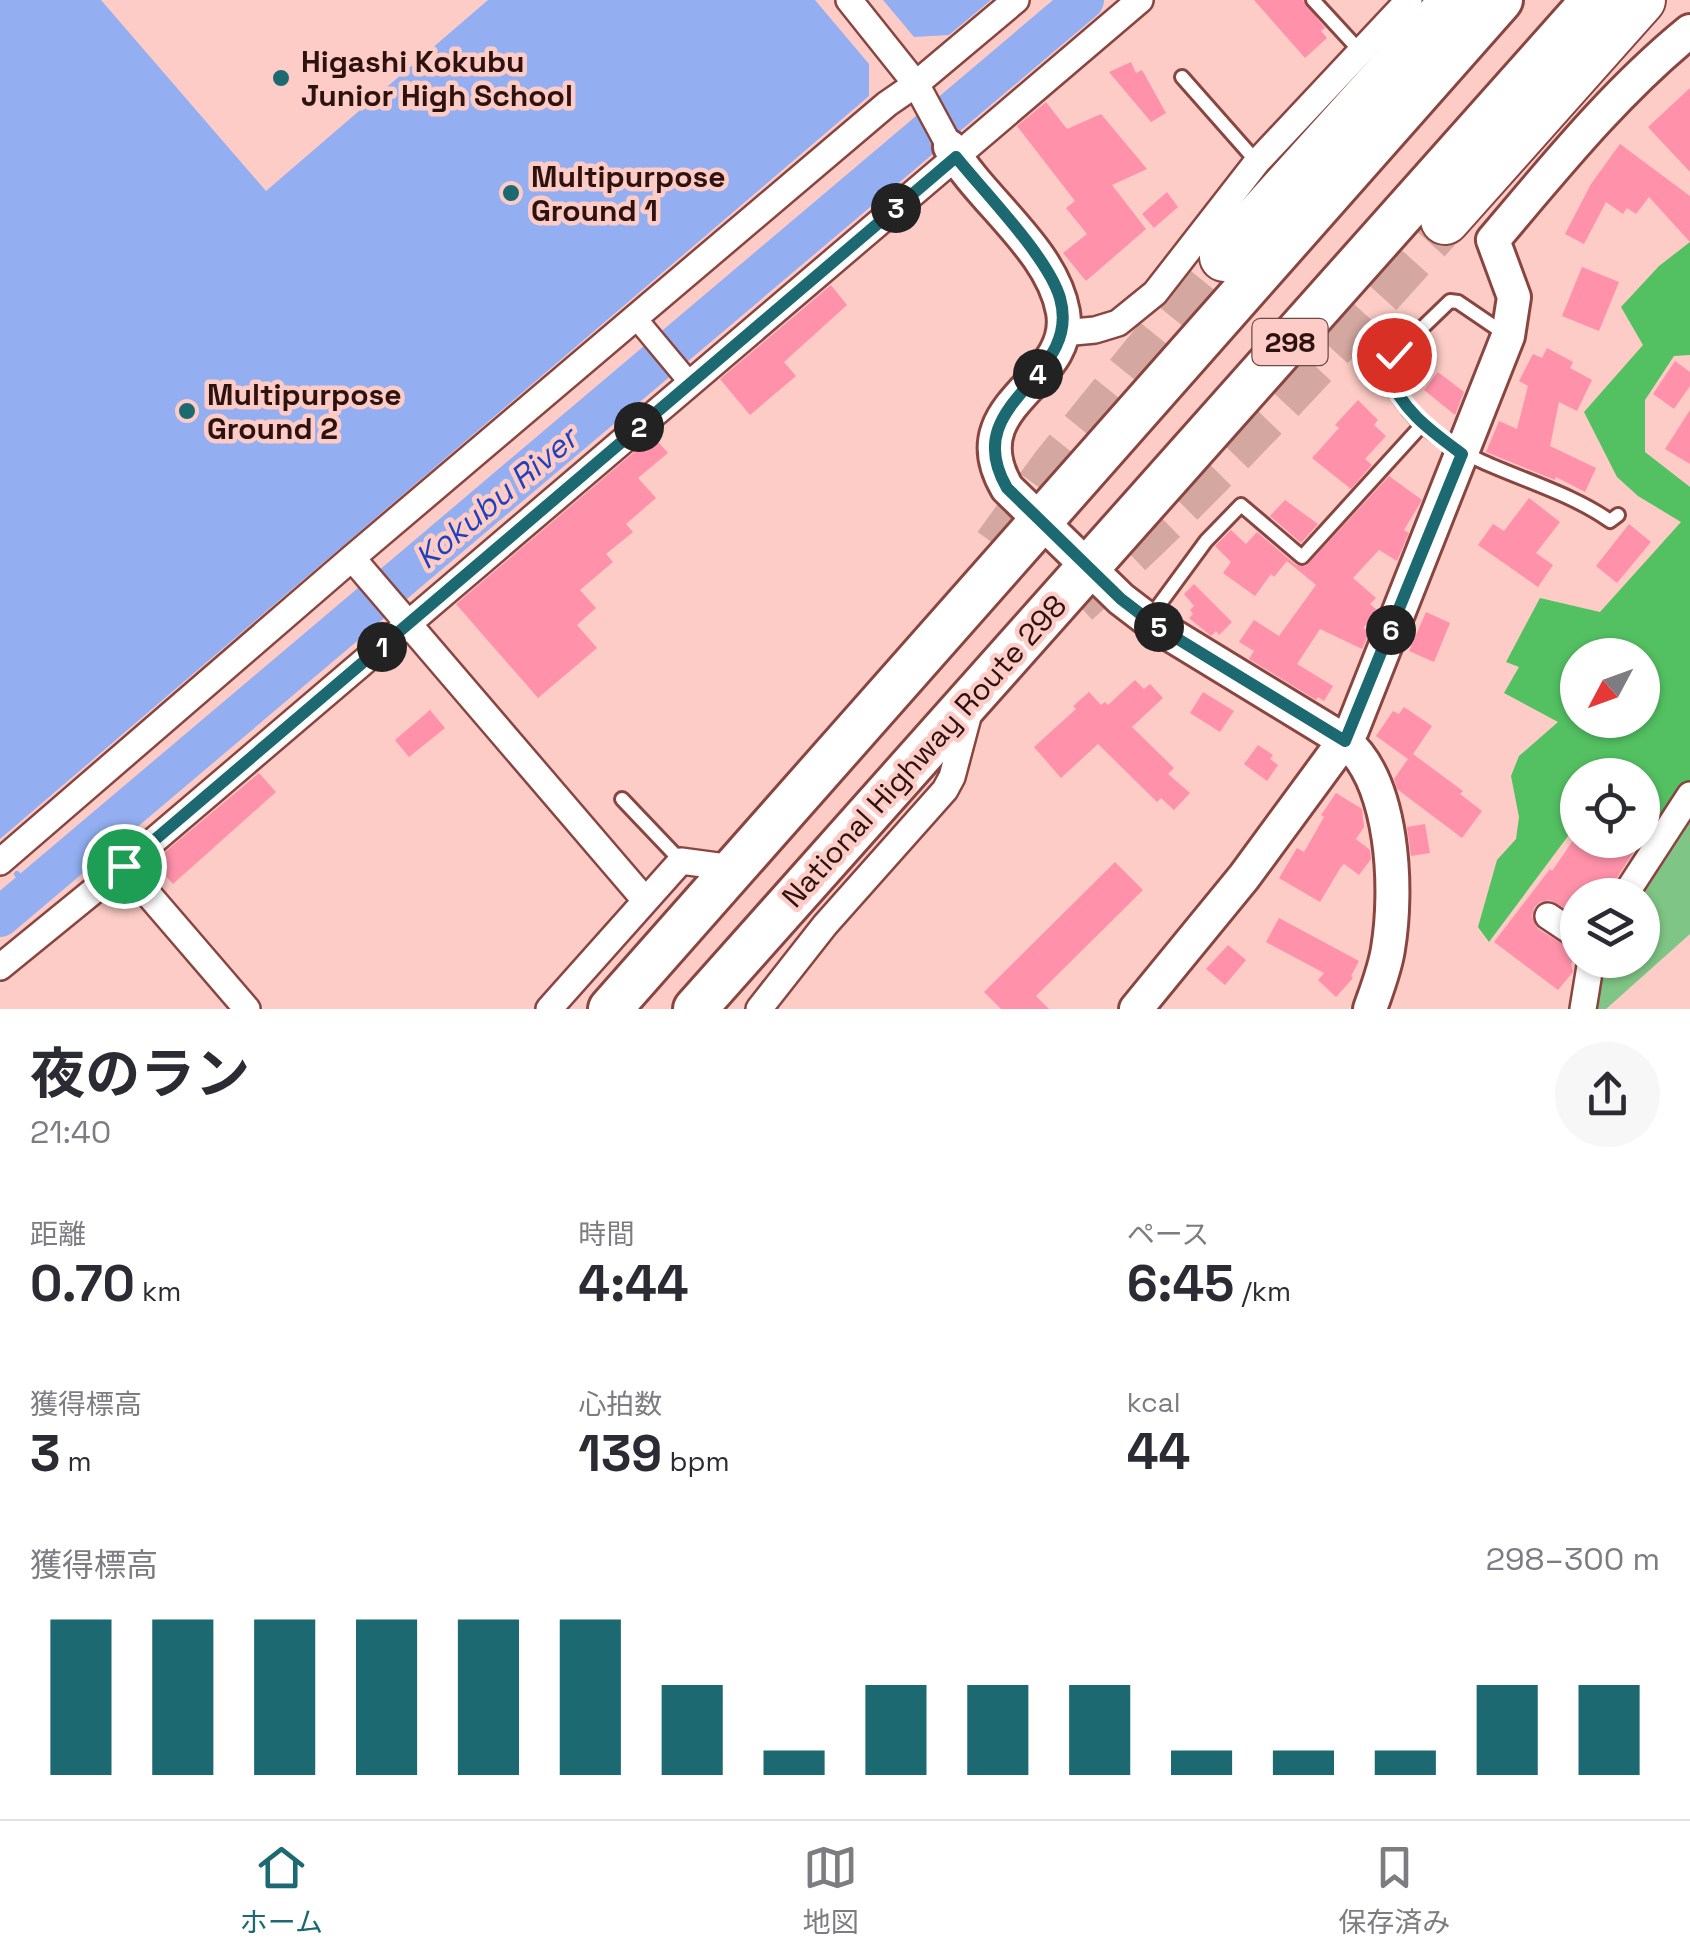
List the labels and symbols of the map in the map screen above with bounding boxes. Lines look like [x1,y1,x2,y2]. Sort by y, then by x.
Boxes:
place label: Higashi Kokubu Junior High School [301,42,573,115]
marker: Higashi Kokubu Junior High School [270,67,292,89]
place label: Multipurpose Ground 1 [531,157,726,230]
marker: Multipurpose Ground 1 [500,182,522,204]
pin: 3 [871,183,921,233]
pin [1352,313,1437,398]
road number: 298 [1252,319,1328,365]
pin: 4 [1013,349,1063,399]
place label: Multipurpose Ground 2 [207,375,402,448]
marker: Multipurpose Ground 2 [176,400,198,422]
pin: 2 [614,402,664,452]
water label: Kokubu River [407,417,588,577]
street label: National Highway Route 298 [773,587,1075,915]
pin: 5 [1134,602,1184,652]
pin: 6 [1366,605,1416,655]
pin: 1 [357,622,407,672]
north arrow [1560,638,1660,738]
pin [82,824,167,909]

